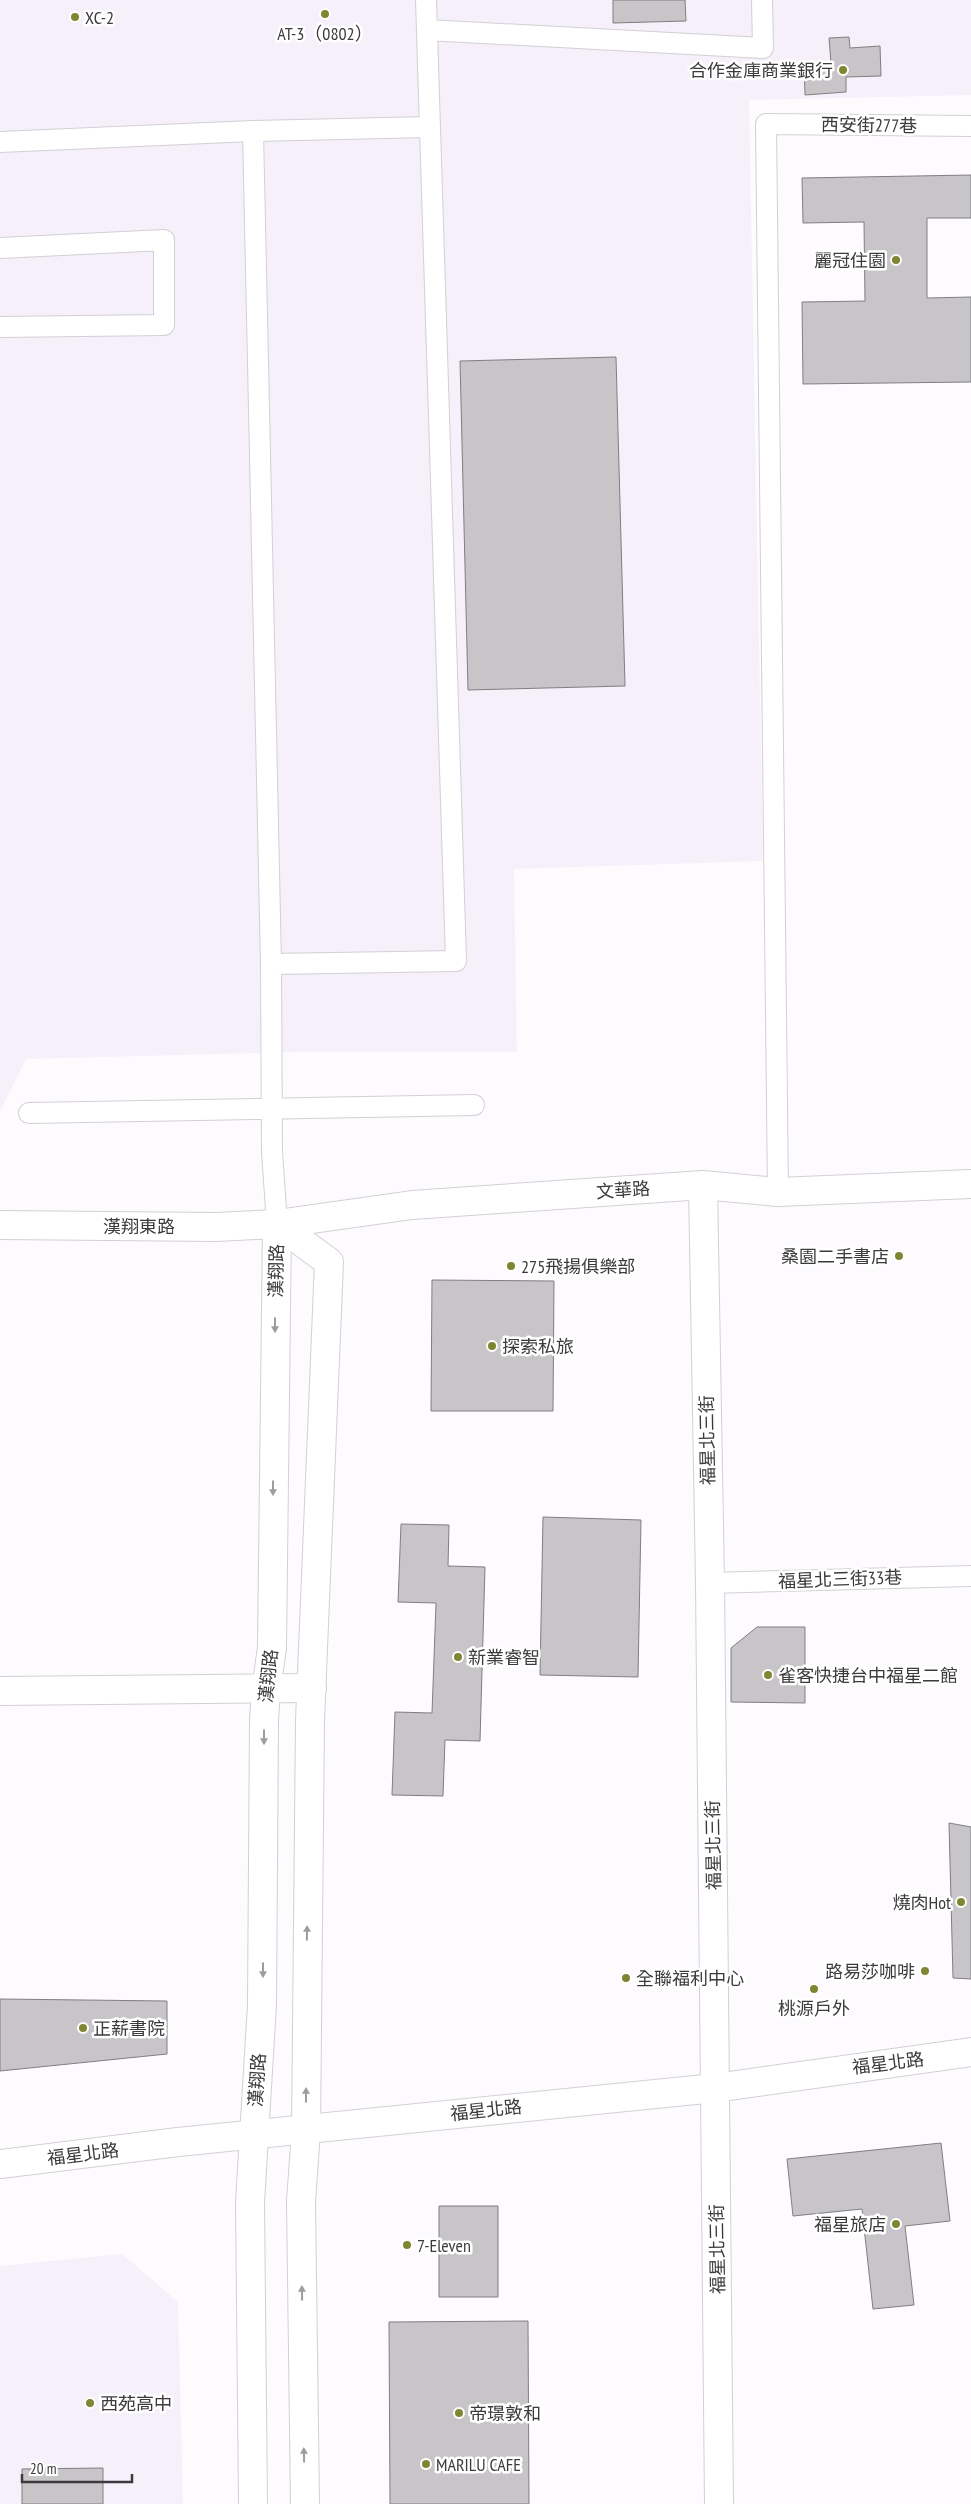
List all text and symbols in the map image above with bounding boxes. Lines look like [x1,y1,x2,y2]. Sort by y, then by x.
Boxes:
place label: XC-2 [85,6,114,29]
marker: AT-3（0802） [319,8,331,20]
marker: XC-2 [69,11,81,23]
place label: AT-3（0802） [277,22,373,45]
place label: 合作金庫商業銀行 [689,59,833,82]
marker: 合作金庫商業銀行 [837,64,849,76]
street label: 西安街277巷 [821,113,917,137]
place label: 麗冠住園 [814,249,886,272]
marker: 麗冠住園 [890,254,902,266]
street label: 文華路 [595,1177,651,1203]
street label: 漢翔東路 [103,1215,175,1238]
street label: 漢翔路 [264,1244,288,1298]
place label: 桑園二手書店 [781,1245,889,1268]
marker: 桑園二手書店 [893,1250,905,1262]
place label: 275飛揚俱樂部 [521,1255,635,1278]
marker: 275飛揚俱樂部 [505,1260,517,1272]
one-way arrow [271,1317,279,1333]
place label: 探索私旅 [502,1335,574,1358]
marker: 探索私旅 [486,1340,498,1352]
street label: 福星北三街 [695,1395,719,1485]
one-way arrow [269,1480,277,1496]
street label: 福星北三街33巷 [778,1565,902,1593]
place label: 新業睿智 [468,1646,540,1669]
street label: 漢翔路 [254,1648,282,1704]
marker: 新業睿智 [452,1651,464,1663]
place label: 雀客快捷台中福星二館 [778,1664,958,1687]
marker: 雀客快捷台中福星二館 [762,1669,774,1681]
one-way arrow [260,1729,268,1745]
street label: 福星北三街 [701,1800,725,1890]
place label: 燒肉Hot [893,1891,951,1914]
marker: 燒肉Hot [955,1896,967,1908]
one-way arrow [303,1925,311,1941]
place label: 路易莎咖啡 [825,1960,915,1983]
one-way arrow [259,1962,267,1978]
marker: 路易莎咖啡 [919,1965,931,1977]
place label: 全聯福利中心 [636,1967,744,1990]
marker: 全聯福利中心 [620,1972,632,1984]
marker: 桃源戶外 [808,1983,820,1995]
place label: 桃源戶外 [778,1997,850,2020]
place label: 正薪書院 [93,2017,165,2040]
marker: 正薪書院 [77,2022,89,2034]
street label: 福星北路 [851,2047,925,2079]
street label: 漢翔路 [244,2052,270,2108]
one-way arrow [302,2087,310,2103]
street label: 福星北路 [449,2095,523,2125]
street label: 福星北路 [46,2138,120,2170]
street label: 福星北三街 [705,2204,729,2294]
place label: 福星旅店 [814,2213,886,2236]
marker: 福星旅店 [890,2218,902,2230]
place label: 7-Eleven [417,2234,471,2257]
marker: 7-Eleven [401,2239,413,2251]
one-way arrow [298,2285,306,2301]
place label: 西苑高中 [100,2392,172,2415]
marker: 西苑高中 [84,2397,96,2409]
place label: 帝璟敦和 [469,2402,541,2425]
marker: 帝璟敦和 [453,2407,465,2419]
one-way arrow [300,2447,308,2463]
scale bar [22,2452,132,2484]
place label: MARILU CAFE [436,2453,521,2476]
marker: MARILU CAFE [420,2458,432,2470]
text: 20 m [30,2459,56,2478]

